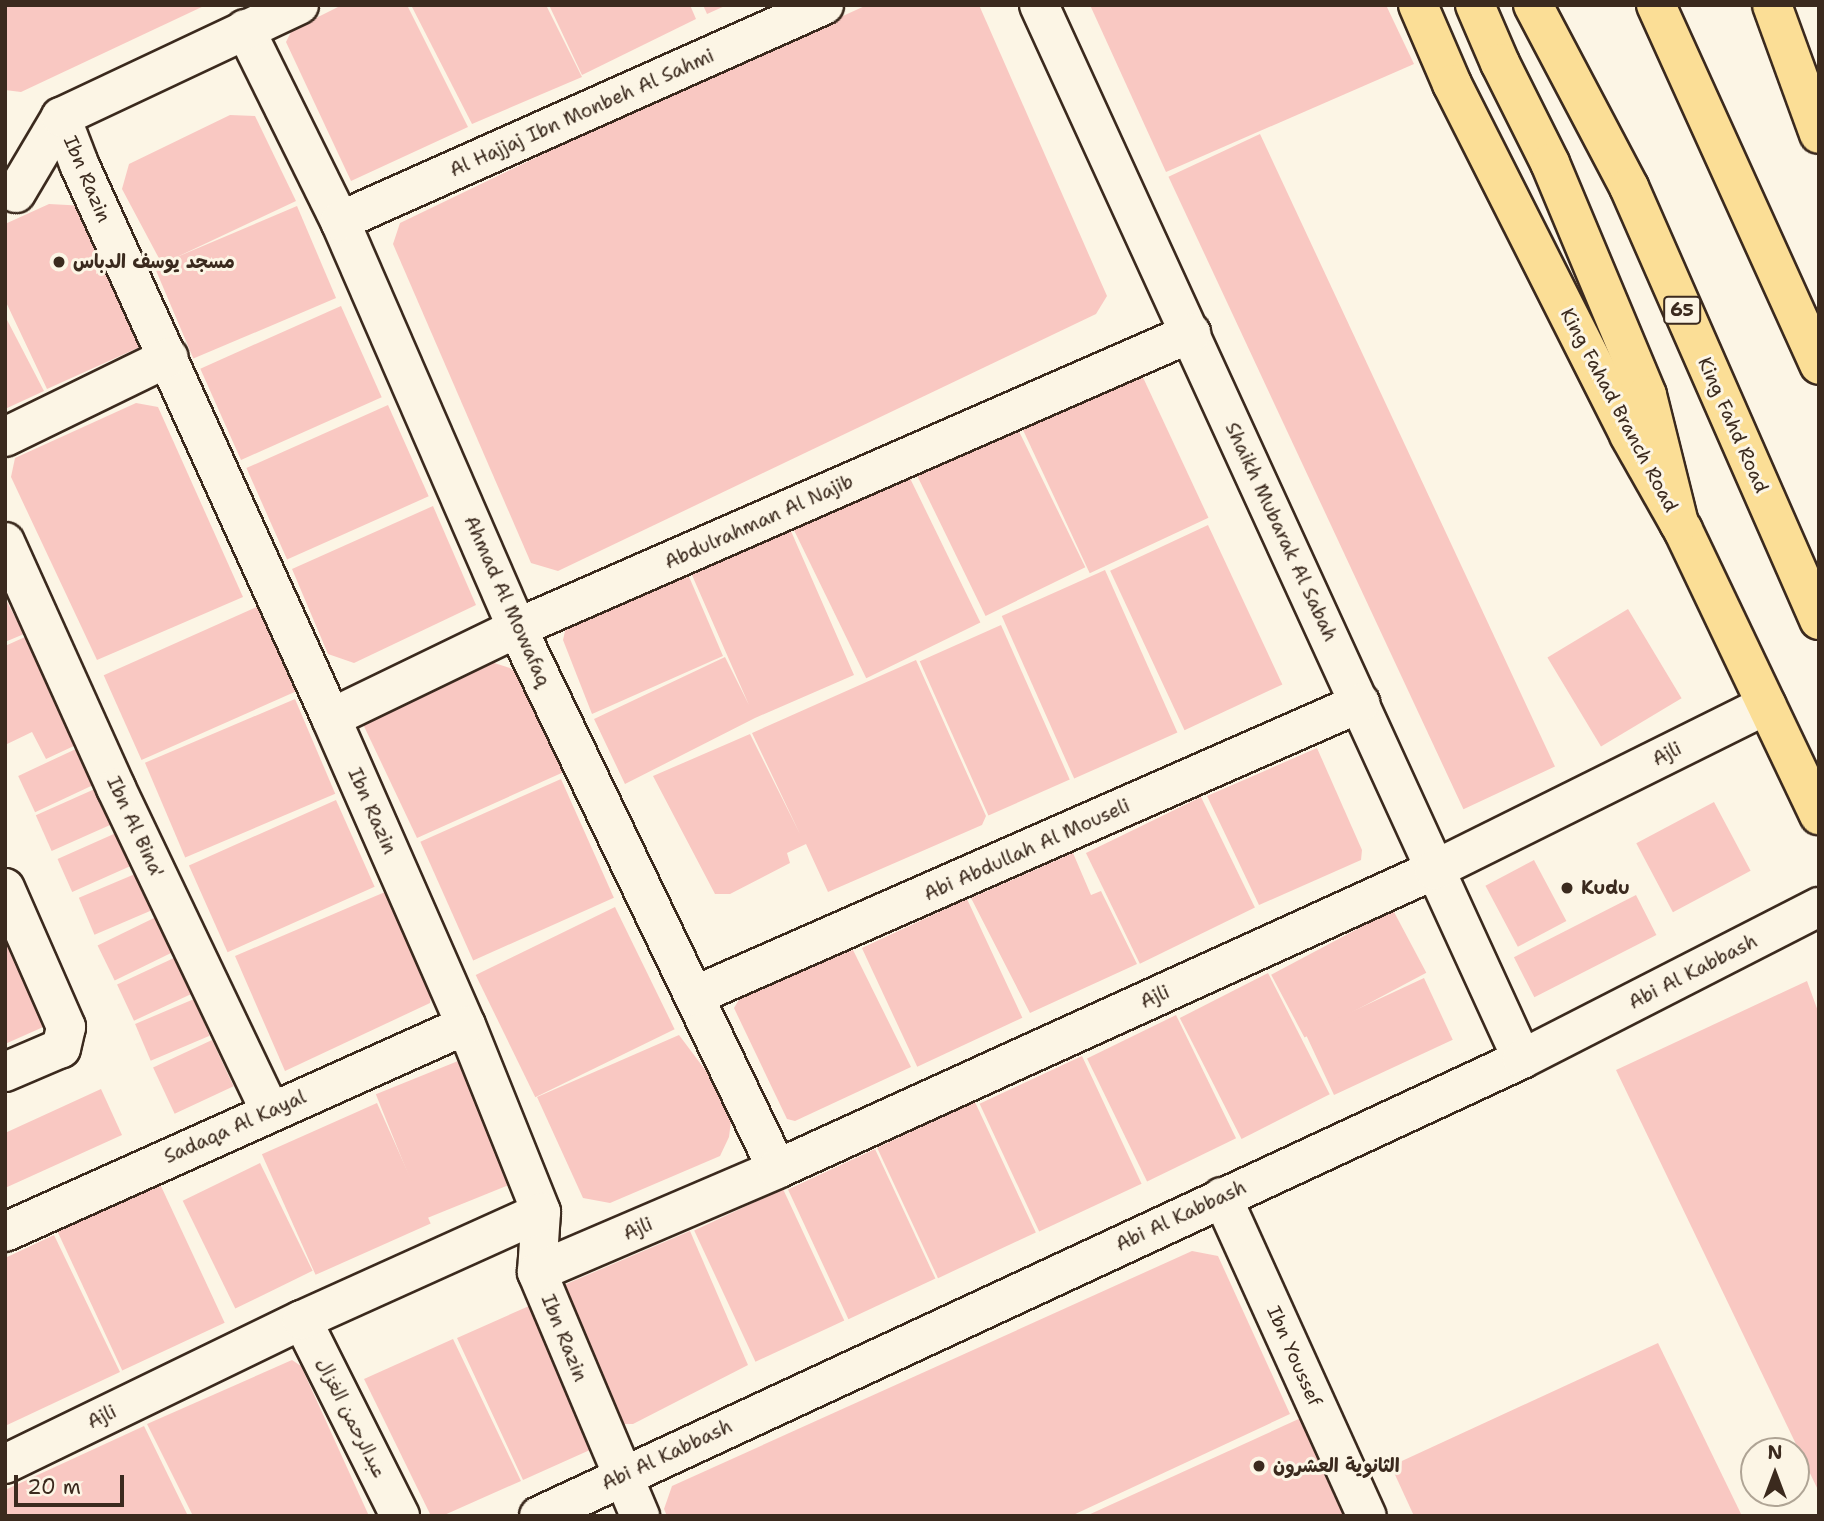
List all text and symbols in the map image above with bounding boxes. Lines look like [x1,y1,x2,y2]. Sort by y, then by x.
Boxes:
street label: Al Hajjaj Ibn Monbeh Al Sahmi [446,44,718,182]
street label: Ibn Razin [59,132,115,226]
place label: مسجد يوسف الدباس [73,251,235,273]
marker: مسجد يوسف الدباس [51,254,67,270]
road number: 65 [1663,296,1701,324]
street label: King Fahad Branch Road [1556,304,1682,516]
street label: King Fahd Road [1693,354,1773,496]
street label: Shaikh Mubarak Al Sabah [1220,419,1342,645]
street label: Abdulrahman Al Najib [661,470,857,574]
street label: Ahmad Al Mowafaq [459,512,555,690]
street label: Ajli [1649,737,1685,771]
street label: Ibn Razin [343,764,401,858]
street label: Ibn Al Bina' [102,773,168,881]
street label: Abi Abdullah Al Mouseli [920,794,1134,906]
place label: Kudu [1581,877,1630,899]
marker: Kudu [1559,880,1575,896]
street label: Abi Al Kabbash [1625,930,1761,1014]
street label: Ajli [1137,981,1173,1013]
street label: Sadaqa Al Kayal [161,1085,309,1169]
street label: Abi Al Kabbash [1112,1176,1250,1256]
street label: Ajli [620,1213,656,1245]
street label: Ibn Razin [536,1291,592,1385]
street label: Ibn Youssef [1262,1302,1326,1410]
street label: عبدالرحمن الغزال [311,1354,391,1482]
street label: Ajli [84,1400,120,1434]
street label: Abi Al Kabbash [598,1415,736,1495]
north arrow [1740,1437,1810,1507]
text: N [1767,1440,1783,1465]
place label: الثانوية العشرون [1273,1455,1400,1477]
marker: الثانوية العشرون [1251,1458,1267,1474]
scale bar [18,1462,128,1506]
text: 20 m [27,1473,81,1501]

